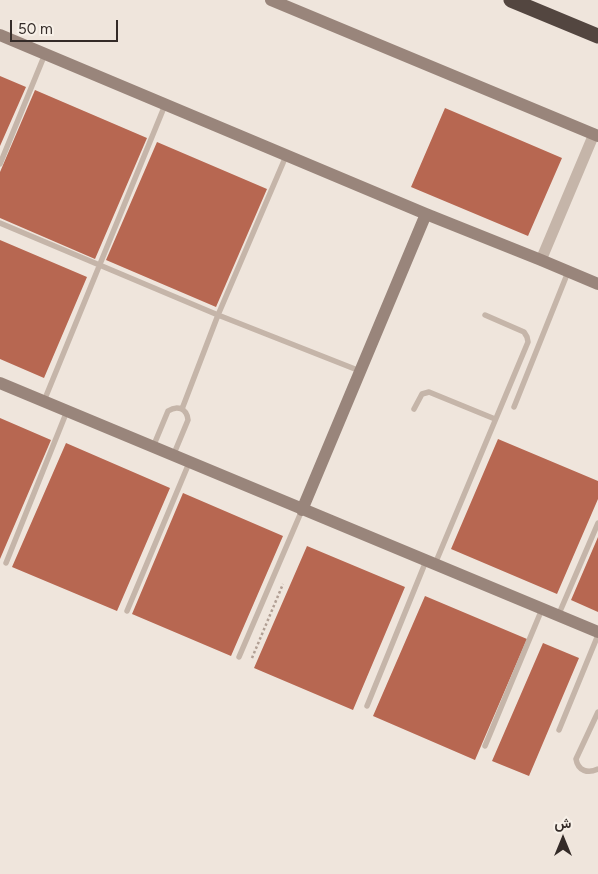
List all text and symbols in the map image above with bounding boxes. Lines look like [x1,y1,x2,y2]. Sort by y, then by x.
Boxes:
scale bar [12,10,120,42]
text: 50 m [18,20,53,38]
north arrow [538,814,588,864]
text: ش [555,815,571,832]

